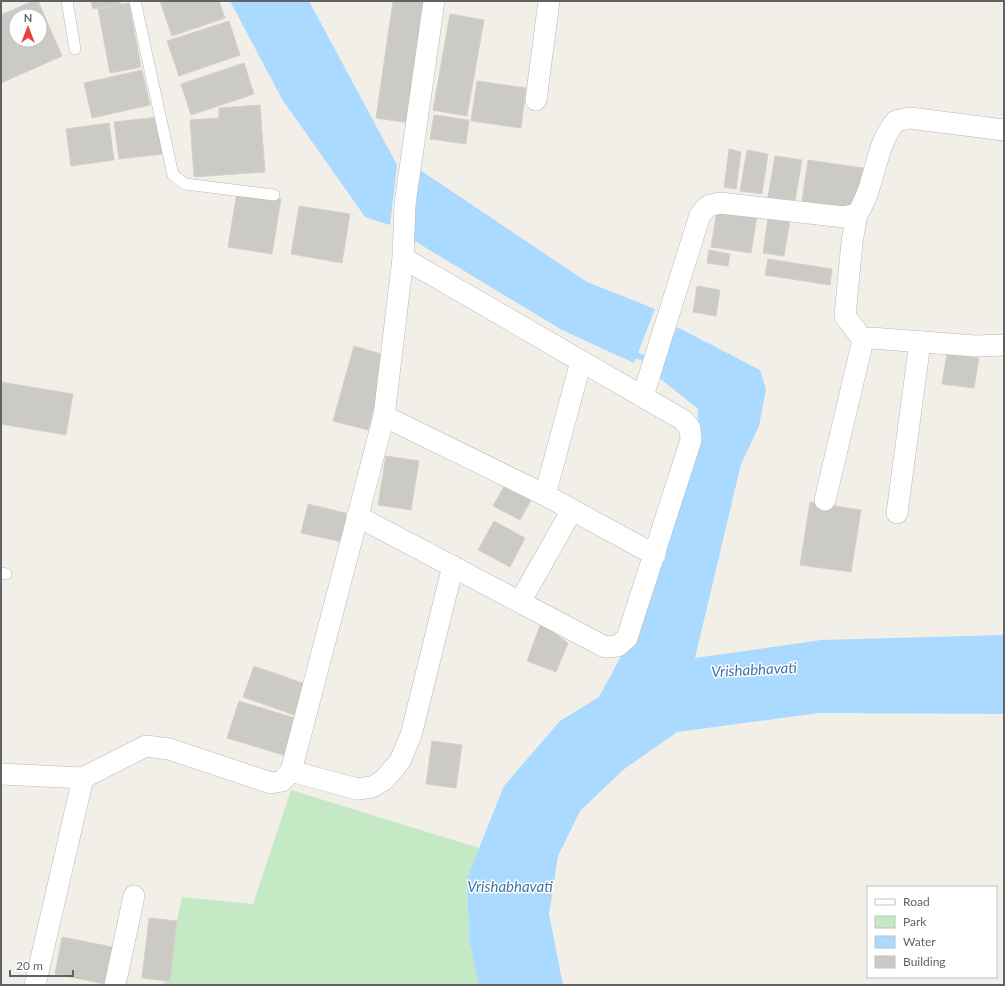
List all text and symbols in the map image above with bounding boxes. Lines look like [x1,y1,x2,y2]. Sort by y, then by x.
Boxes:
north arrow [8,8,48,48]
text: N [24,11,32,24]
water label: Vrishabhavati [711,658,798,680]
water label: Vrishabhavati [467,877,553,895]
legend [867,886,997,978]
text: Road [903,894,930,909]
text: Park [903,914,927,929]
text: Water [903,934,936,949]
scale bar [10,952,73,978]
text: Building [903,954,946,969]
text: 20 m [16,958,43,973]

